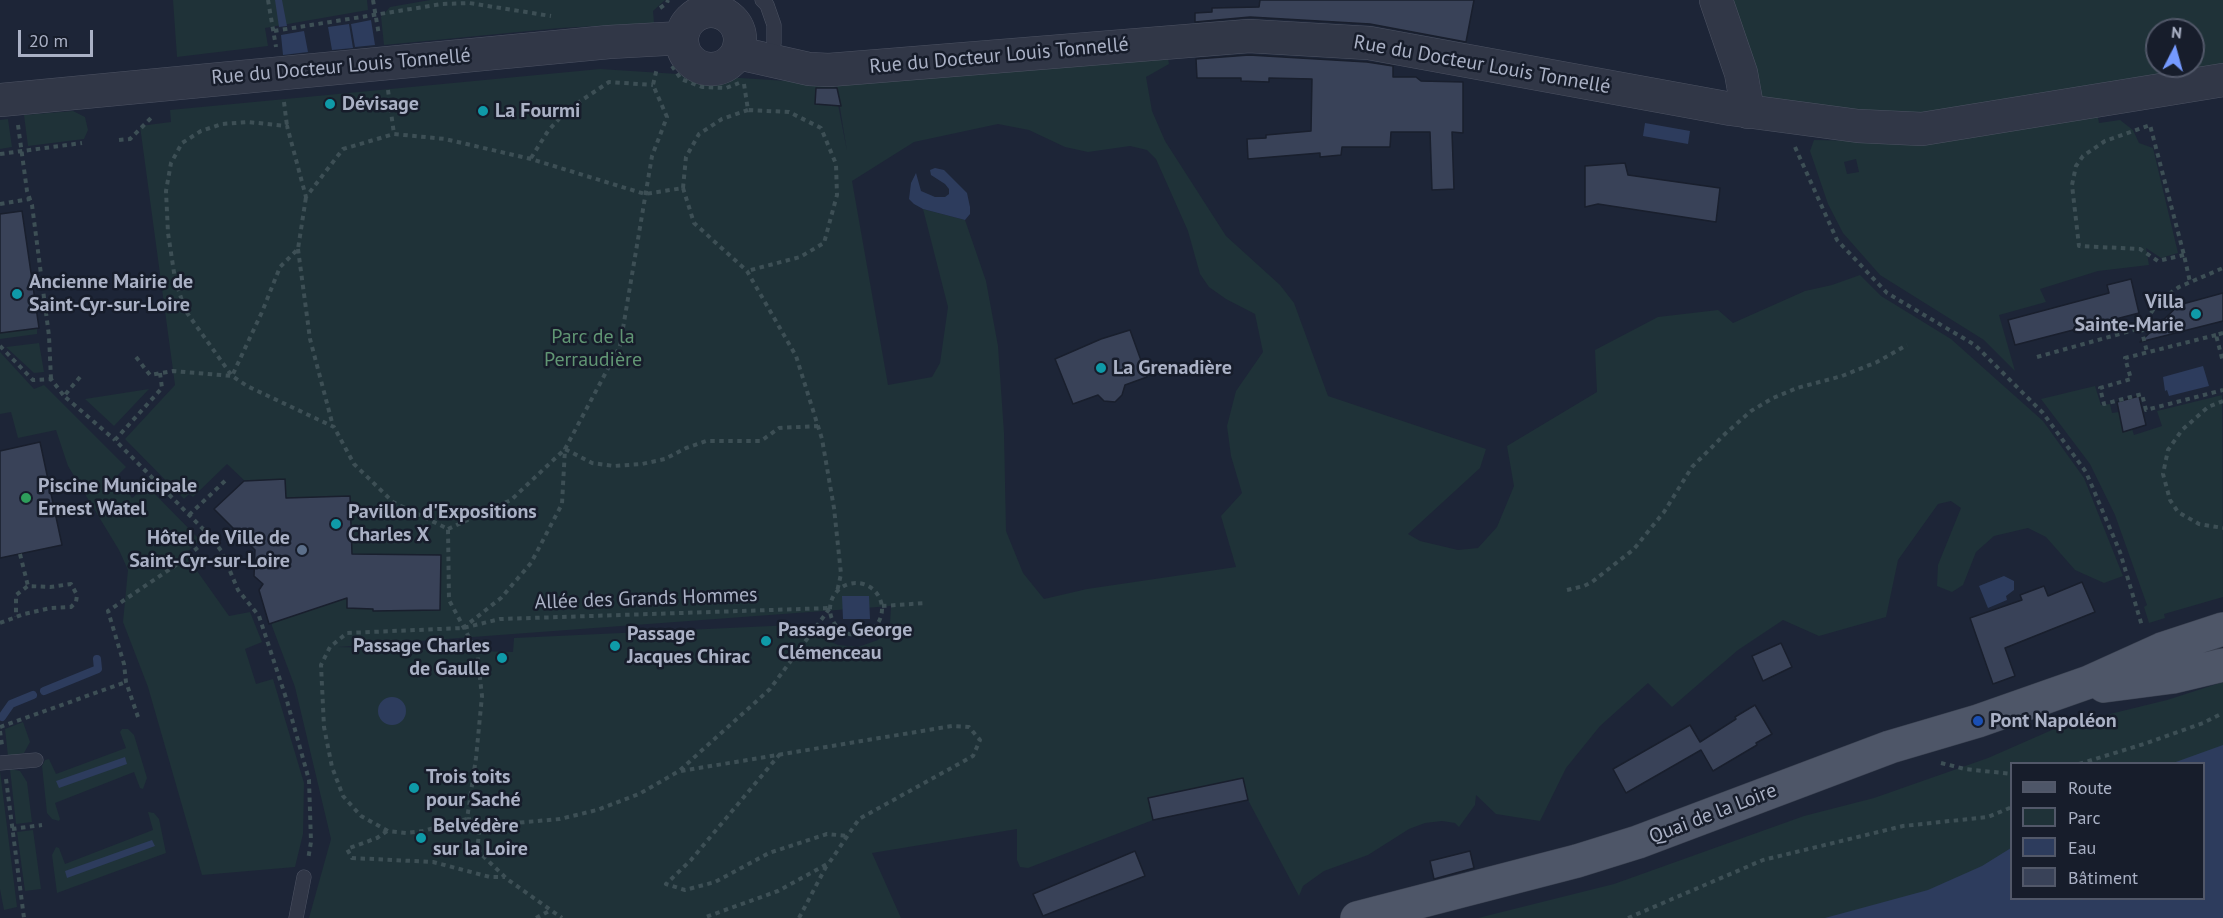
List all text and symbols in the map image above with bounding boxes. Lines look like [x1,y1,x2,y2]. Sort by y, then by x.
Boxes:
scale bar [21,18,96,56]
north arrow [2145,18,2205,78]
text: N [2170,22,2183,43]
text: 20 m [29,29,68,52]
street label: Rue du Docteur Louis Tonnellé [1352,31,1612,99]
street label: Rue du Docteur Louis Tonnellé [868,33,1130,79]
street label: Rue du Docteur Louis Tonnellé [210,44,472,90]
place label: Dévisage [342,92,419,116]
marker: Dévisage [323,97,337,111]
place label: La Fourmi [495,99,580,123]
marker: La Fourmi [476,104,490,118]
place label: Ancienne Mairie de Saint-Cyr-sur-Loire [29,270,193,317]
marker: Ancienne Mairie de Saint-Cyr-sur-Loire [10,287,24,301]
place label: Villa Sainte-Marie [2074,290,2184,337]
marker: Villa Sainte-Marie [2189,307,2203,321]
park label: Parc de la Perraudière [544,325,642,372]
place label: La Grenadière [1113,356,1232,380]
marker: La Grenadière [1094,361,1108,375]
place label: Piscine Municipale Ernest Watel [38,474,197,521]
marker: Piscine Municipale Ernest Watel [19,491,33,505]
place label: Pavillon d'Expositions Charles X [348,500,537,547]
marker: Pavillon d'Expositions Charles X [329,517,343,531]
place label: Hôtel de Ville de Saint-Cyr-sur-Loire [129,526,290,573]
marker: Hôtel de Ville de Saint-Cyr-sur-Loire [295,543,309,557]
street label: Allée des Grands Hommes [534,583,758,615]
place label: Passage George Clémenceau [778,618,912,665]
place label: Passage Jacques Chirac [627,622,750,669]
place label: Passage Charles de Gaulle [353,634,490,681]
marker: Passage George Clémenceau [759,634,773,648]
marker: Passage Jacques Chirac [608,639,622,653]
marker: Passage Charles de Gaulle [495,651,509,665]
place label: Pont Napoléon [1990,709,2117,733]
marker: Pont Napoléon [1971,714,1985,728]
legend [2010,762,2205,900]
place label: Trois toits pour Saché [426,765,521,812]
text: Route [2068,776,2112,799]
street label: Quai de la Loire [1646,779,1780,849]
marker: Trois toits pour Saché [407,781,421,795]
text: Parc [2068,806,2101,829]
place label: Belvédère sur la Loire [433,814,528,861]
marker: Belvédère sur la Loire [414,831,428,845]
text: Eau [2068,836,2096,859]
text: Bâtiment [2068,866,2138,889]

